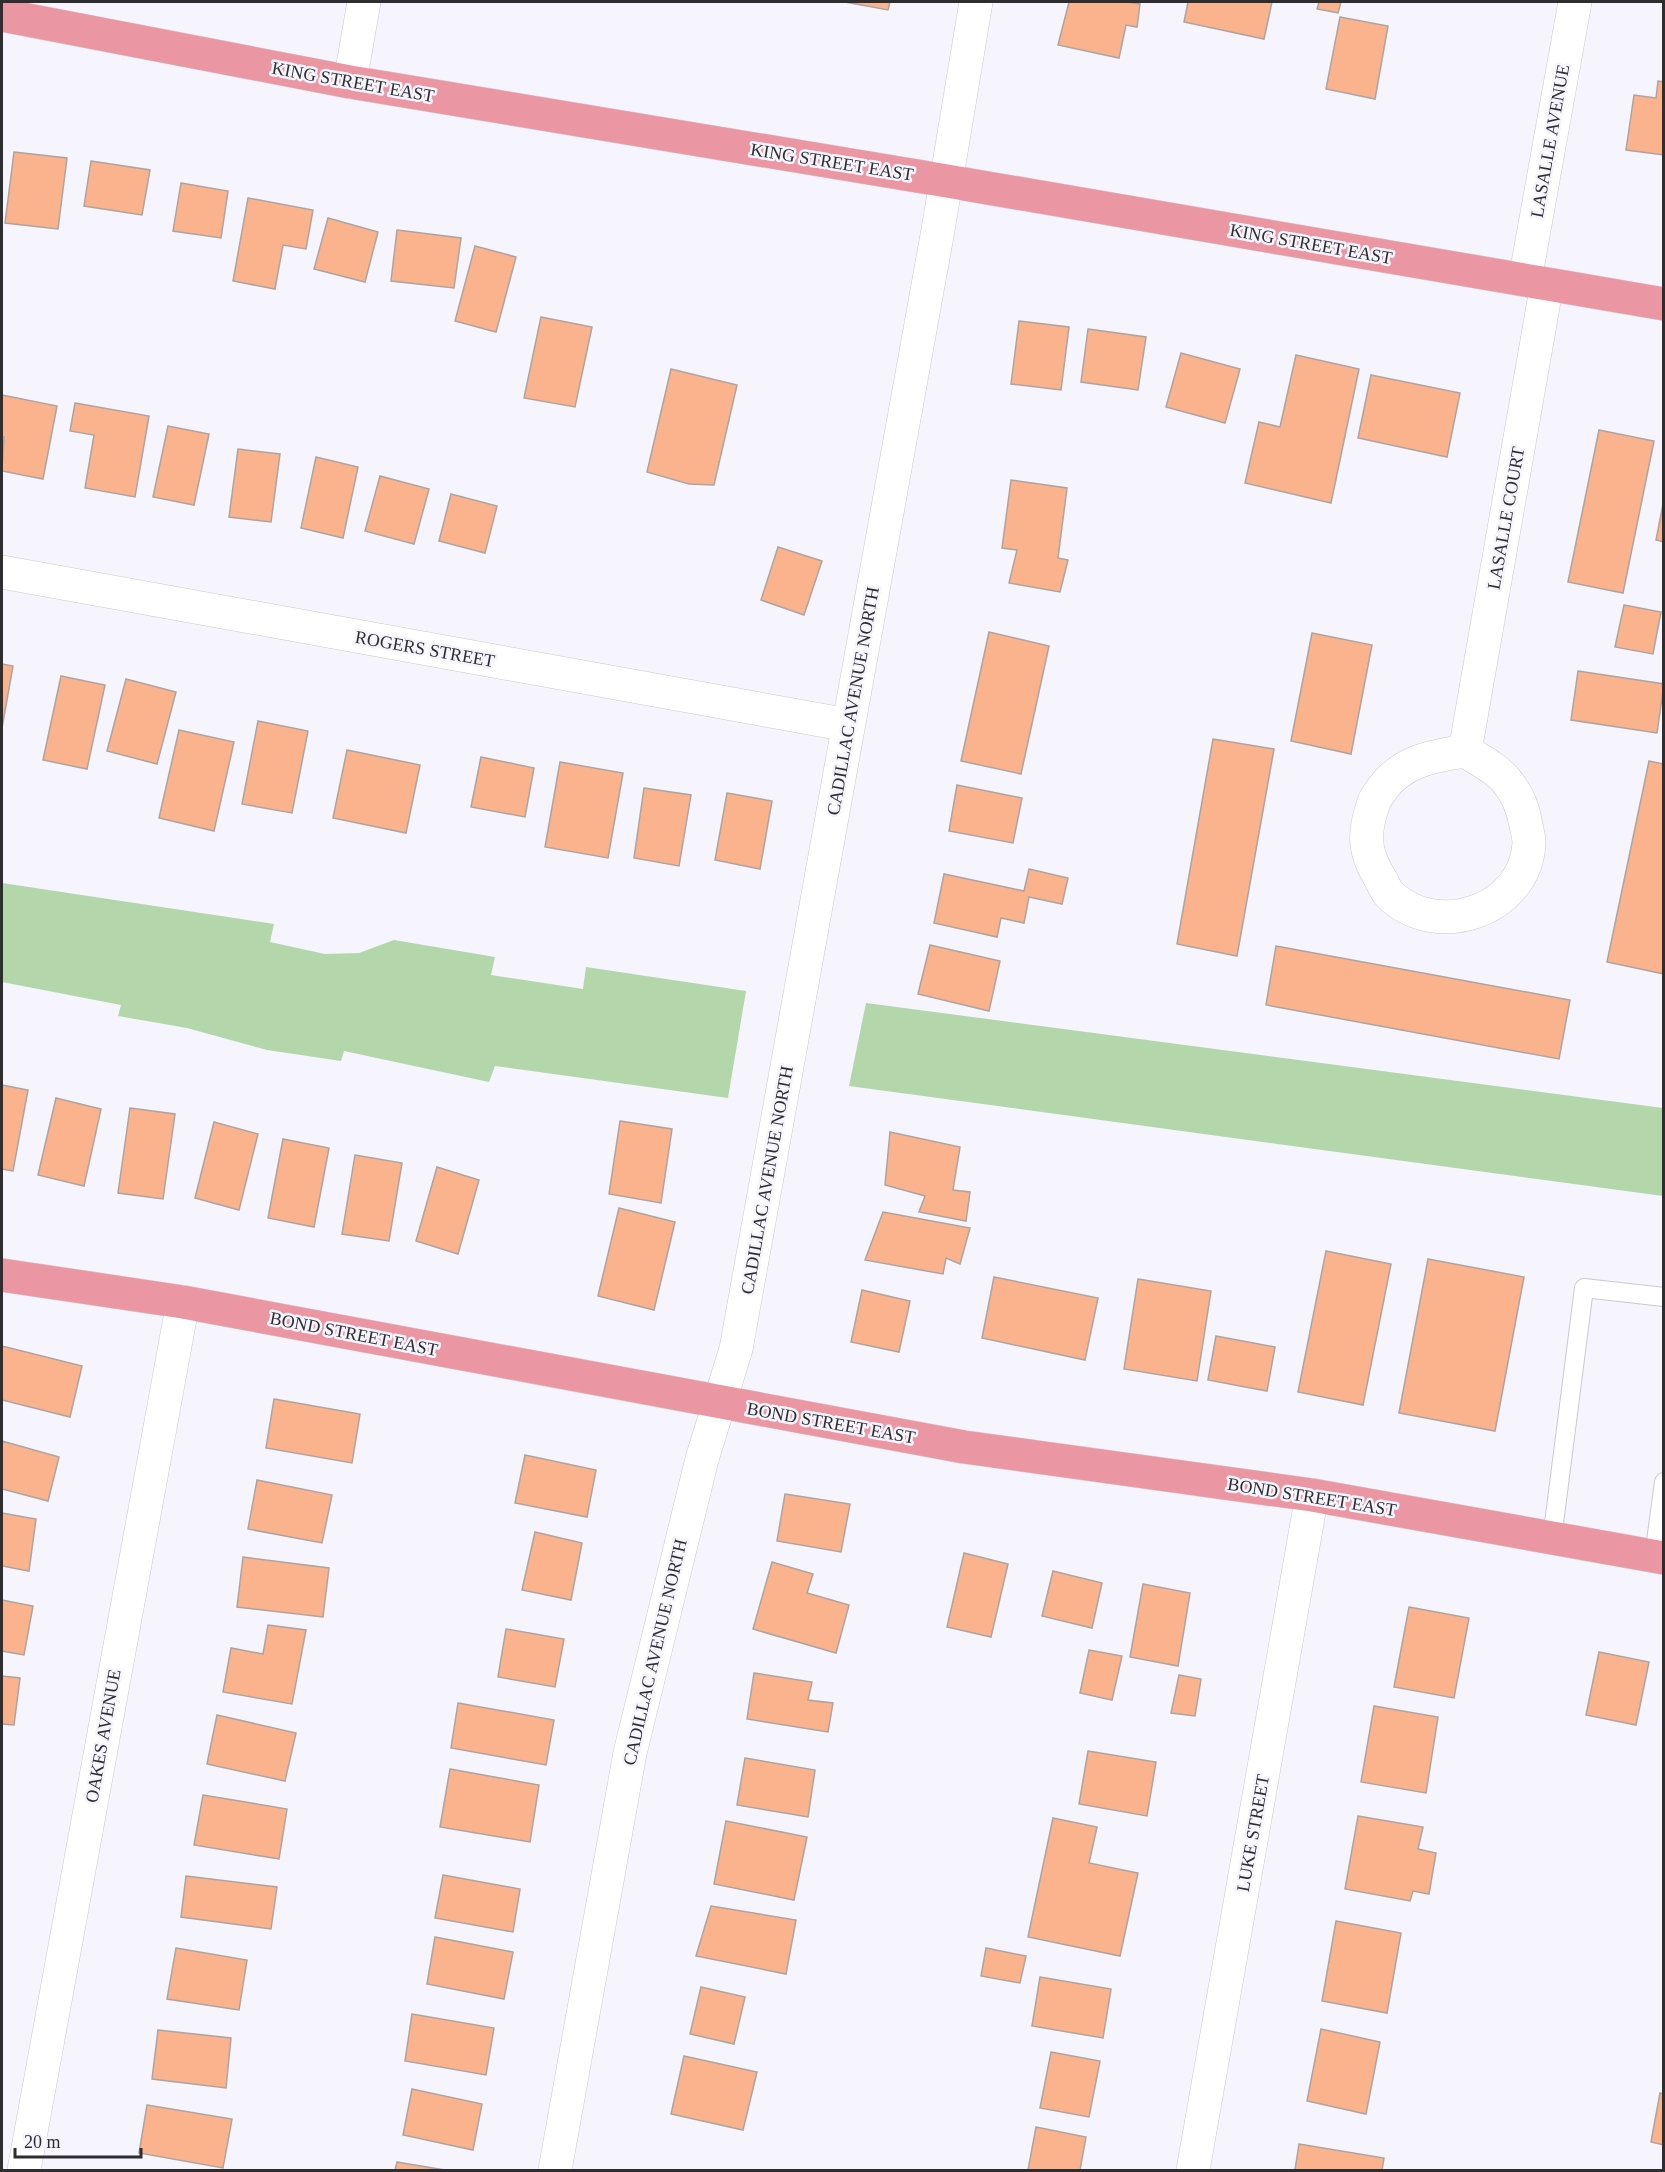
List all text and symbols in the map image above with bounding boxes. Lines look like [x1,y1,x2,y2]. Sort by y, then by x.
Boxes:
street label: KING STREET EAST [270,58,436,106]
street label: LASALLE AVENUE [1527,63,1573,219]
street label: KING STREET EAST [749,139,915,185]
street label: KING STREET EAST [1228,220,1394,268]
street label: LASALLE COURT [1484,445,1528,591]
street label: CADILLAC AVENUE NORTH [823,585,883,817]
street label: ROGERS STREET [354,627,496,671]
street label: CADILLAC AVENUE NORTH [737,1064,797,1296]
street label: BOND STREET EAST [268,1308,440,1360]
street label: BOND STREET EAST [745,1398,917,1448]
street label: BOND STREET EAST [1226,1474,1398,1520]
street label: CADILLAC AVENUE NORTH [619,1537,691,1767]
street label: OAKES AVENUE [81,1668,125,1804]
street label: LUKE STREET [1233,1773,1273,1893]
scale bar [15,2121,141,2159]
text: 20 m [24,2132,61,2152]

